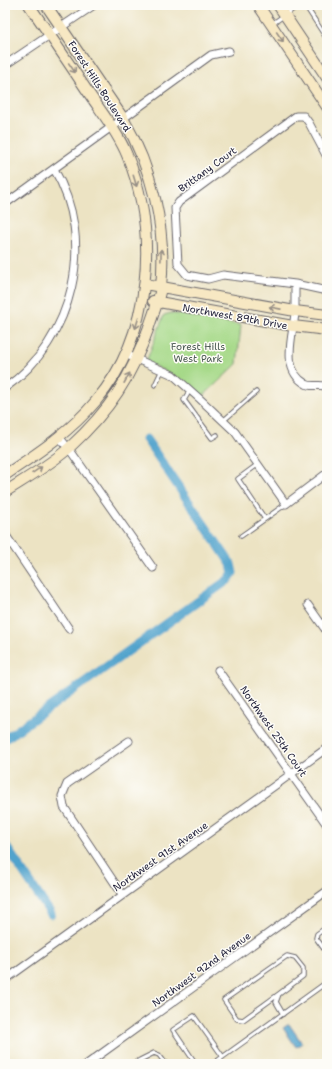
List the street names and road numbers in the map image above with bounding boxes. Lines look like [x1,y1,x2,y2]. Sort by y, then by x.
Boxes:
street label: Forest Hills Boulevard [65,38,134,135]
street label: Brittany Court [176,144,239,195]
street label: Northwest 89th Drive [181,301,289,332]
street label: Northwest 25th Court [237,683,310,779]
street label: Northwest 91st Avenue [110,818,211,894]
street label: Northwest 92nd Avenue [149,929,254,1010]

